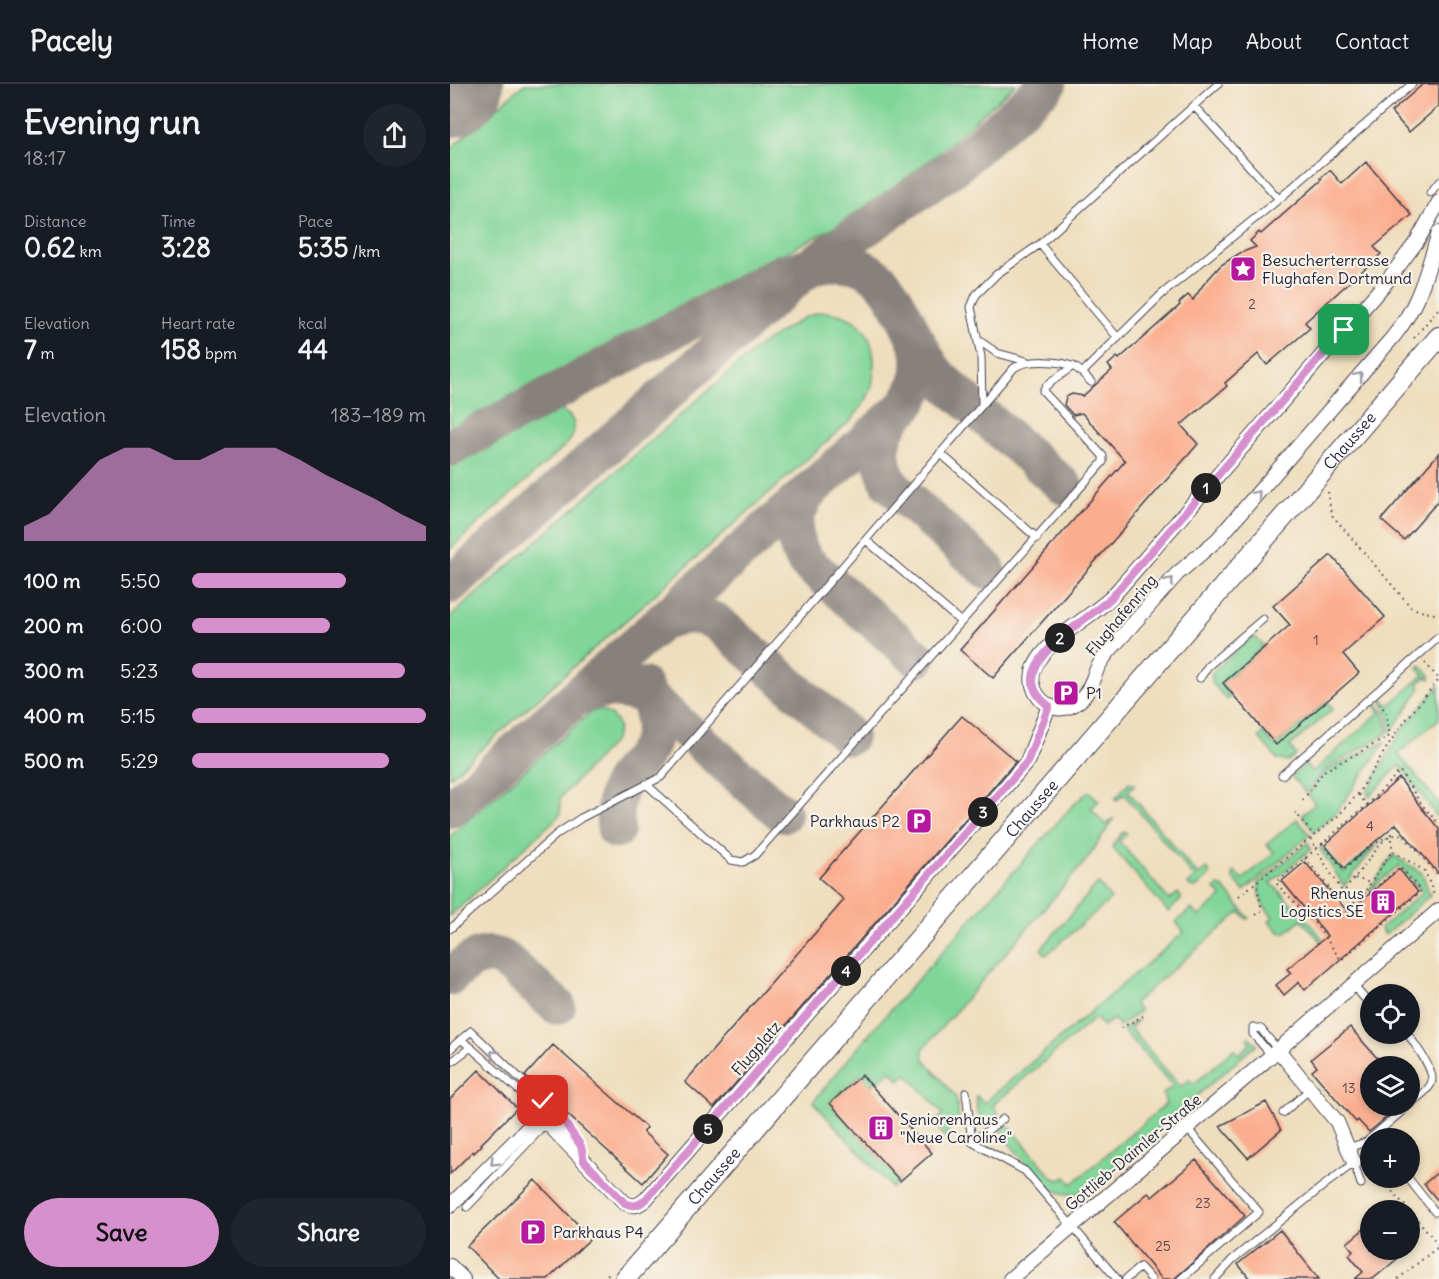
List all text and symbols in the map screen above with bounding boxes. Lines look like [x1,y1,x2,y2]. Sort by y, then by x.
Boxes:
text: Pacely [30,23,113,59]
text: Home [1082,28,1139,55]
text: Map [1172,28,1213,55]
text: About [1246,28,1302,55]
text: Contact [1335,28,1409,55]
text: Evening run [24,101,200,143]
button: share [363,104,426,167]
text: 18:17 [24,145,66,170]
text: Distance [24,211,86,231]
text: Time [161,211,196,231]
text: Pace [298,211,333,231]
text: 0.62 [24,231,76,264]
text: 3:28 [161,231,211,264]
text: 5:35 [298,231,349,264]
text: km [76,241,102,261]
text: /km [349,241,380,261]
place label: Besucherterrasse Flughafen Dortmund [1262,250,1412,288]
place icon: Besucherterrasse Flughafen Dortmund [1228,254,1258,284]
house number: 2 [1248,295,1256,313]
pin [1318,304,1369,355]
text: Elevation [24,313,90,333]
text: Heart rate [161,313,235,333]
text: kcal [298,313,327,333]
icon: arrive [1327,313,1360,346]
text: 7 [24,333,37,366]
text: 158 [161,333,201,366]
text: 44 [298,333,328,366]
text: m [37,343,55,363]
text: bpm [201,343,237,363]
one-way arrow [1352,372,1363,383]
text: Elevation [24,402,106,427]
text: 183–189 m [331,402,426,427]
street label: Chaussee [1319,408,1380,474]
pin: 1 [1191,473,1221,503]
text: 1 [1203,478,1209,498]
one-way arrow [1250,490,1261,501]
text: 100 m [24,568,81,593]
text: 5:50 [120,568,161,593]
street label: Flughafenring [1081,570,1161,660]
one-way arrow [1163,577,1174,588]
text: 200 m [24,613,84,638]
text: 6:00 [120,613,162,638]
pin: 2 [1045,623,1075,653]
text: 2 [1056,628,1064,648]
house number: 1 [1313,631,1319,649]
text: 300 m [24,658,84,683]
text: 5:23 [120,658,158,683]
parking icon: P1 [1051,678,1081,708]
place label: P1 [1086,683,1102,703]
text: 400 m [24,703,84,728]
text: 5:15 [120,703,155,728]
text: 500 m [24,748,84,773]
text: 5:29 [120,748,158,773]
street label: Chaussee [1001,775,1062,841]
pin: 3 [968,797,998,827]
text: 3 [978,802,988,822]
parking icon: Parkhaus P2 [904,806,934,836]
place label: Parkhaus P2 [810,811,900,831]
house number: 4 [1366,817,1374,835]
place label: Rhenus Logistics SE [1280,883,1364,921]
building icon: Rhenus Logistics SE [1368,887,1398,917]
pin: 4 [831,956,861,986]
text: 4 [841,961,851,981]
map controls [1360,984,1420,1260]
button: locate [1360,984,1420,1044]
street label: Flugplatz [727,1016,785,1079]
one-way arrow [490,1050,501,1061]
button: layers [1360,1056,1420,1116]
pin [517,1075,568,1126]
house number: 13 [1342,1079,1356,1097]
icon: check [526,1084,559,1117]
street label: Gottlieb-Daimler-Straße [1061,1089,1205,1215]
place label: Seniorenhaus "Neue Caroline" [900,1109,1012,1147]
building icon: Seniorenhaus "Neue Caroline" [866,1113,896,1143]
pin: 5 [693,1114,723,1144]
text: 5 [703,1119,713,1139]
button: + [1360,1128,1420,1188]
street label: Chaussee [683,1143,744,1209]
one-way arrow [490,1154,501,1165]
house number: 23 [1195,1194,1211,1212]
button: Save [24,1198,219,1267]
button: Share [231,1198,426,1267]
button: − [1360,1200,1420,1260]
parking icon: Parkhaus P4 [518,1217,548,1247]
place label: Parkhaus P4 [553,1222,644,1242]
house number: 25 [1155,1237,1171,1255]

